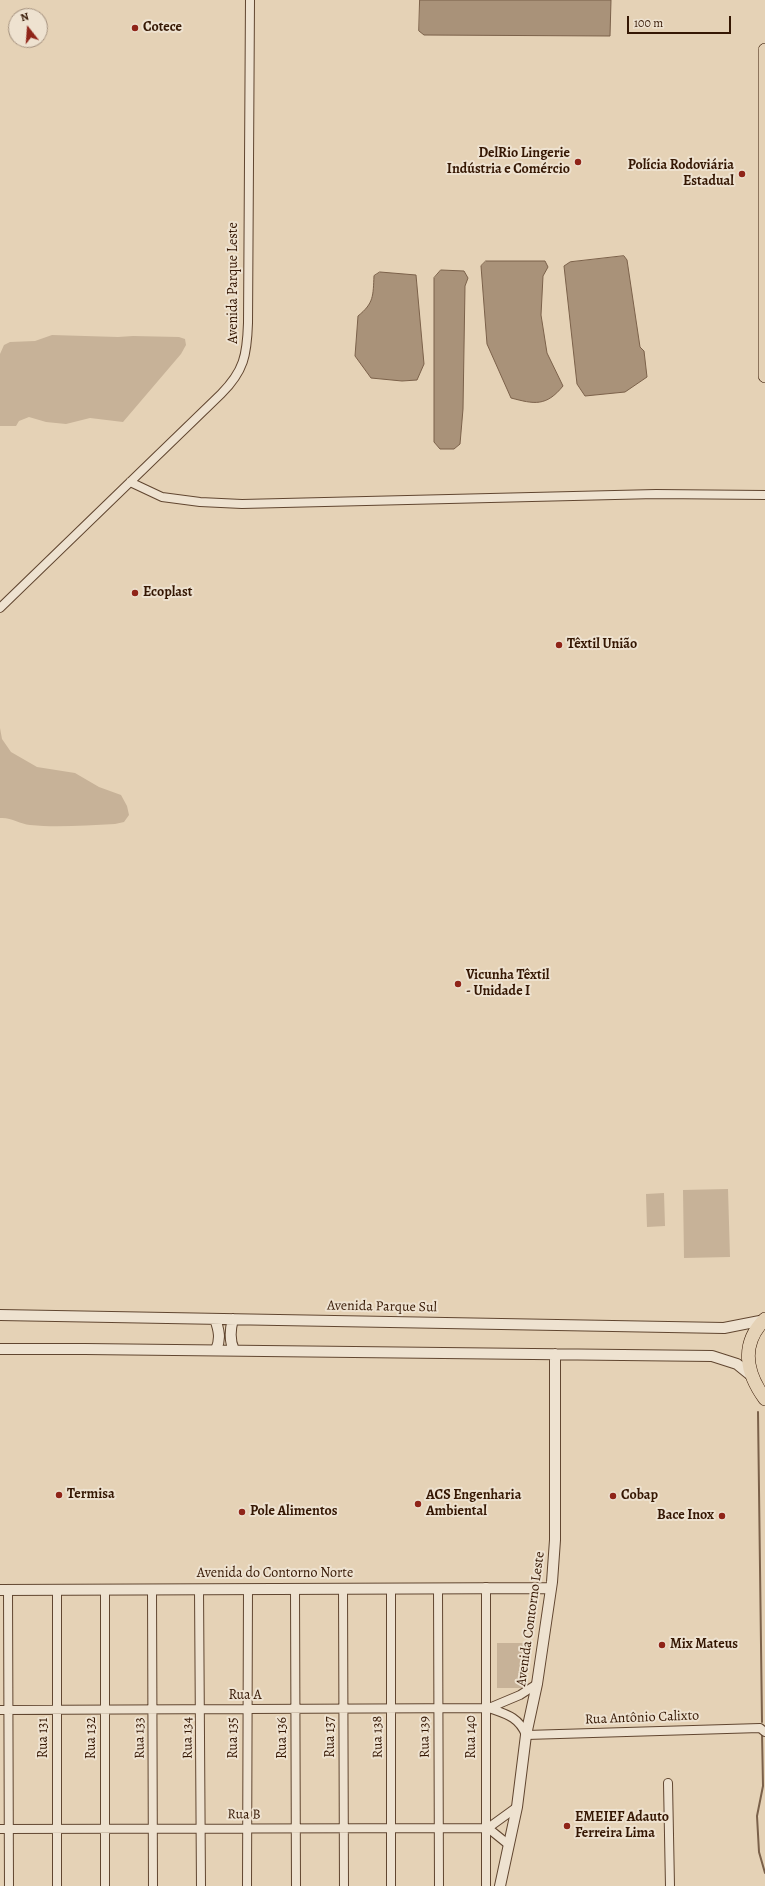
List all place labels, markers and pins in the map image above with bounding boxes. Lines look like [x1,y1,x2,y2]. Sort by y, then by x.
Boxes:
place label: Cotece [143,20,182,36]
marker: Cotece [130,23,140,33]
place label: DelRio Lingerie Indústria e Comércio [447,146,570,178]
marker: DelRio Lingerie Indústria e Comércio [573,157,583,167]
place label: Polícia Rodoviária Estadual [628,158,734,190]
marker: Polícia Rodoviária Estadual [737,169,747,179]
place label: Ecoplast [143,585,192,601]
marker: Ecoplast [130,588,140,598]
place label: Têxtil União [567,637,637,653]
marker: Têxtil União [554,640,564,650]
place label: Vicunha Têxtil - Unidade I [466,968,549,1000]
marker: Vicunha Têxtil - Unidade I [453,979,463,989]
place label: Termisa [67,1487,115,1503]
place label: ACS Engenharia Ambiental [426,1488,521,1520]
place label: Cobap [621,1488,658,1504]
marker: Termisa [54,1490,64,1500]
marker: Cobap [608,1491,618,1501]
marker: ACS Engenharia Ambiental [413,1499,423,1509]
place label: Pole Alimentos [250,1504,337,1520]
marker: Pole Alimentos [237,1507,247,1517]
place label: Bace Inox [657,1508,714,1524]
marker: Bace Inox [717,1511,727,1521]
place label: Mix Mateus [670,1637,738,1653]
marker: Mix Mateus [657,1640,667,1650]
place label: EMEIEF Adauto Ferreira Lima [575,1810,669,1842]
marker: EMEIEF Adauto Ferreira Lima [562,1821,572,1831]

